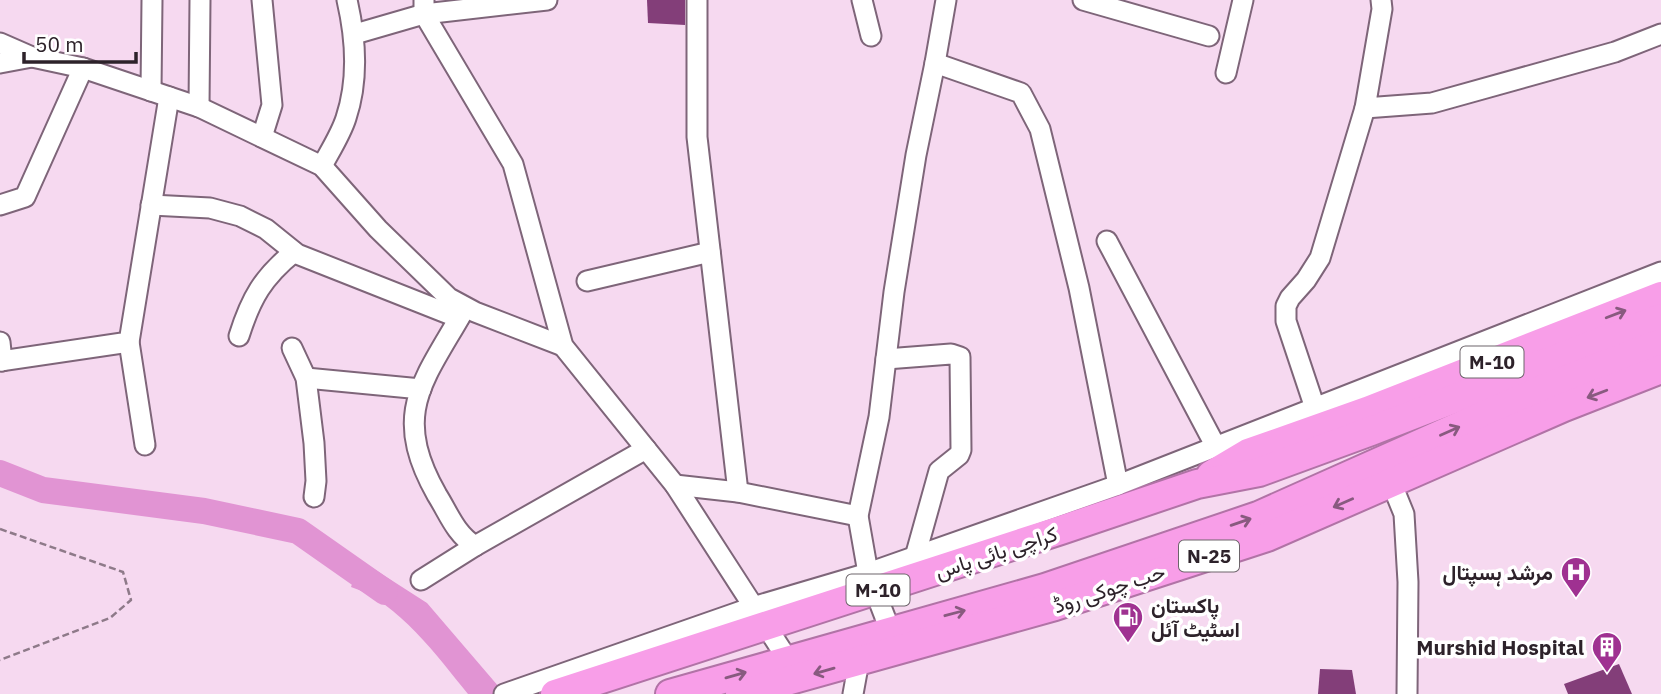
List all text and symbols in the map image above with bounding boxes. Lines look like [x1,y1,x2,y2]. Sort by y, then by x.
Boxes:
scale bar [24,21,136,65]
text: 50 m [35,30,84,58]
one-way arrow [1604,307,1626,320]
road number: M-10 [1460,346,1524,378]
one-way arrow [1587,388,1609,401]
one-way arrow [1439,424,1460,437]
one-way arrow [1333,497,1355,510]
one-way arrow [1230,515,1252,527]
street label: کراچی بائی پاس [931,519,1061,586]
road number: N-25 [1179,540,1239,572]
hospital icon: مرشد ہسپتال [1559,555,1593,599]
street label: حب چوکی روڈ [1049,557,1169,620]
place label: مرشد ہسپتال [1443,558,1553,587]
road number: M-10 [846,575,910,606]
place label: پاکستان اسٹیٹ آئل [1151,591,1240,643]
fuel station icon: پاکستان اسٹیٹ آئل [1111,600,1145,644]
one-way arrow [943,606,965,619]
building icon: Murshid Hospital [1590,630,1624,674]
place label: Murshid Hospital [1416,633,1584,661]
one-way arrow [814,665,836,678]
one-way arrow [724,667,746,680]

